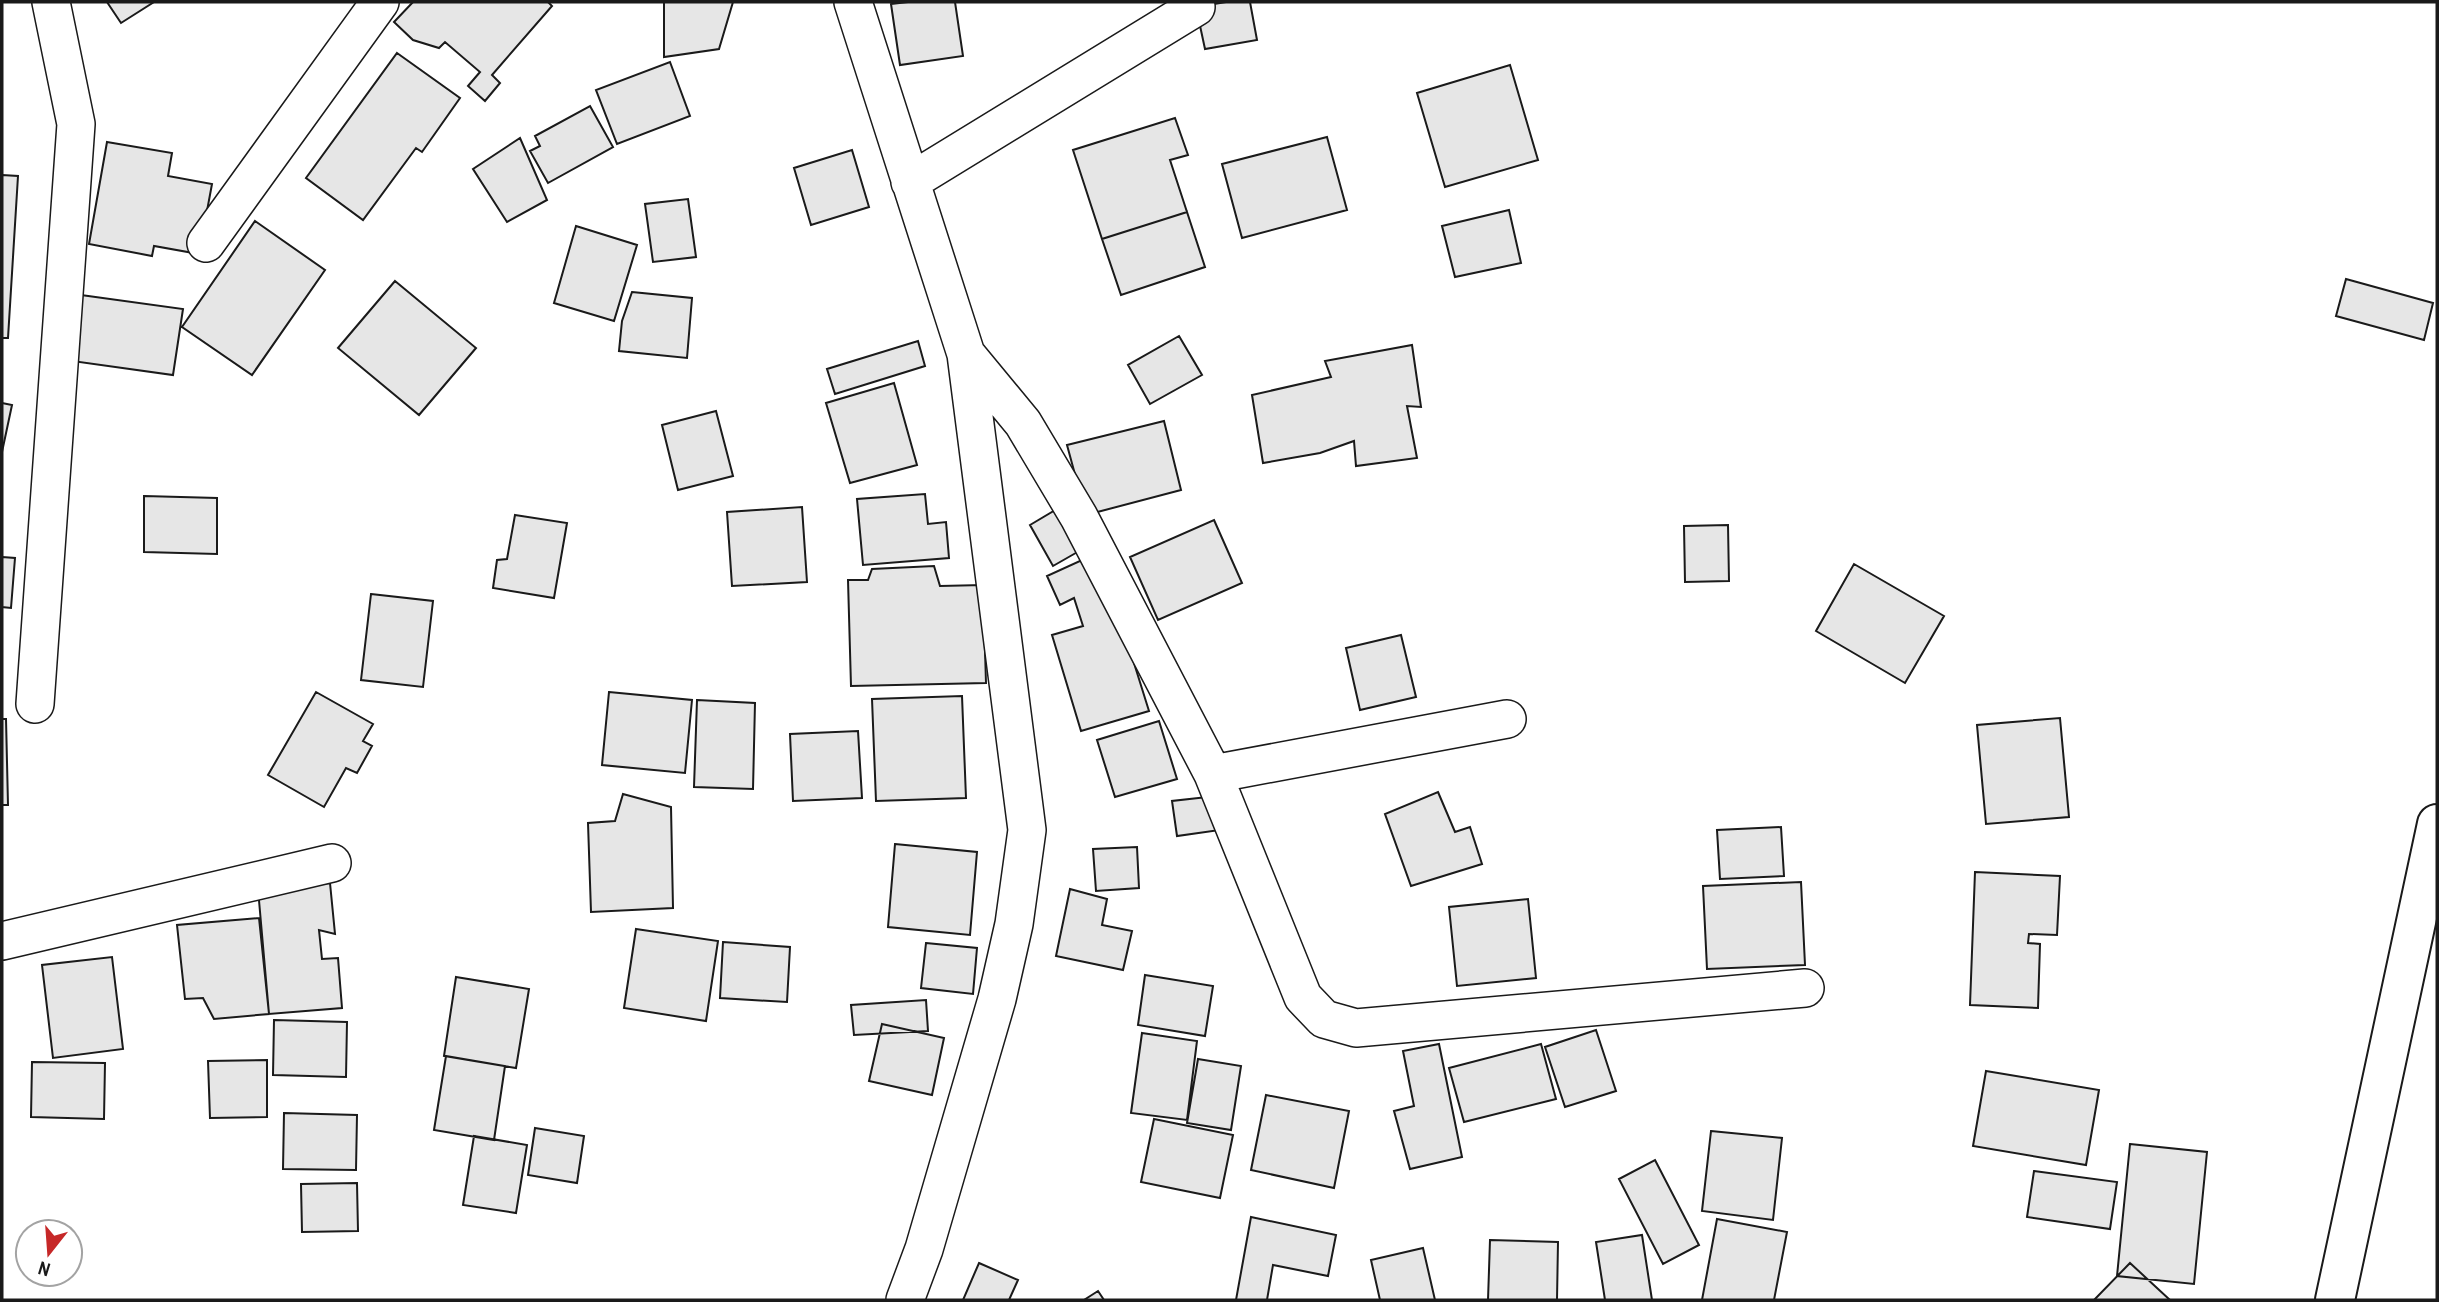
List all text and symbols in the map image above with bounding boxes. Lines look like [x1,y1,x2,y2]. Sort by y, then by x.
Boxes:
north arrow [14,1218,84,1288]
text: N [35,1255,53,1283]

